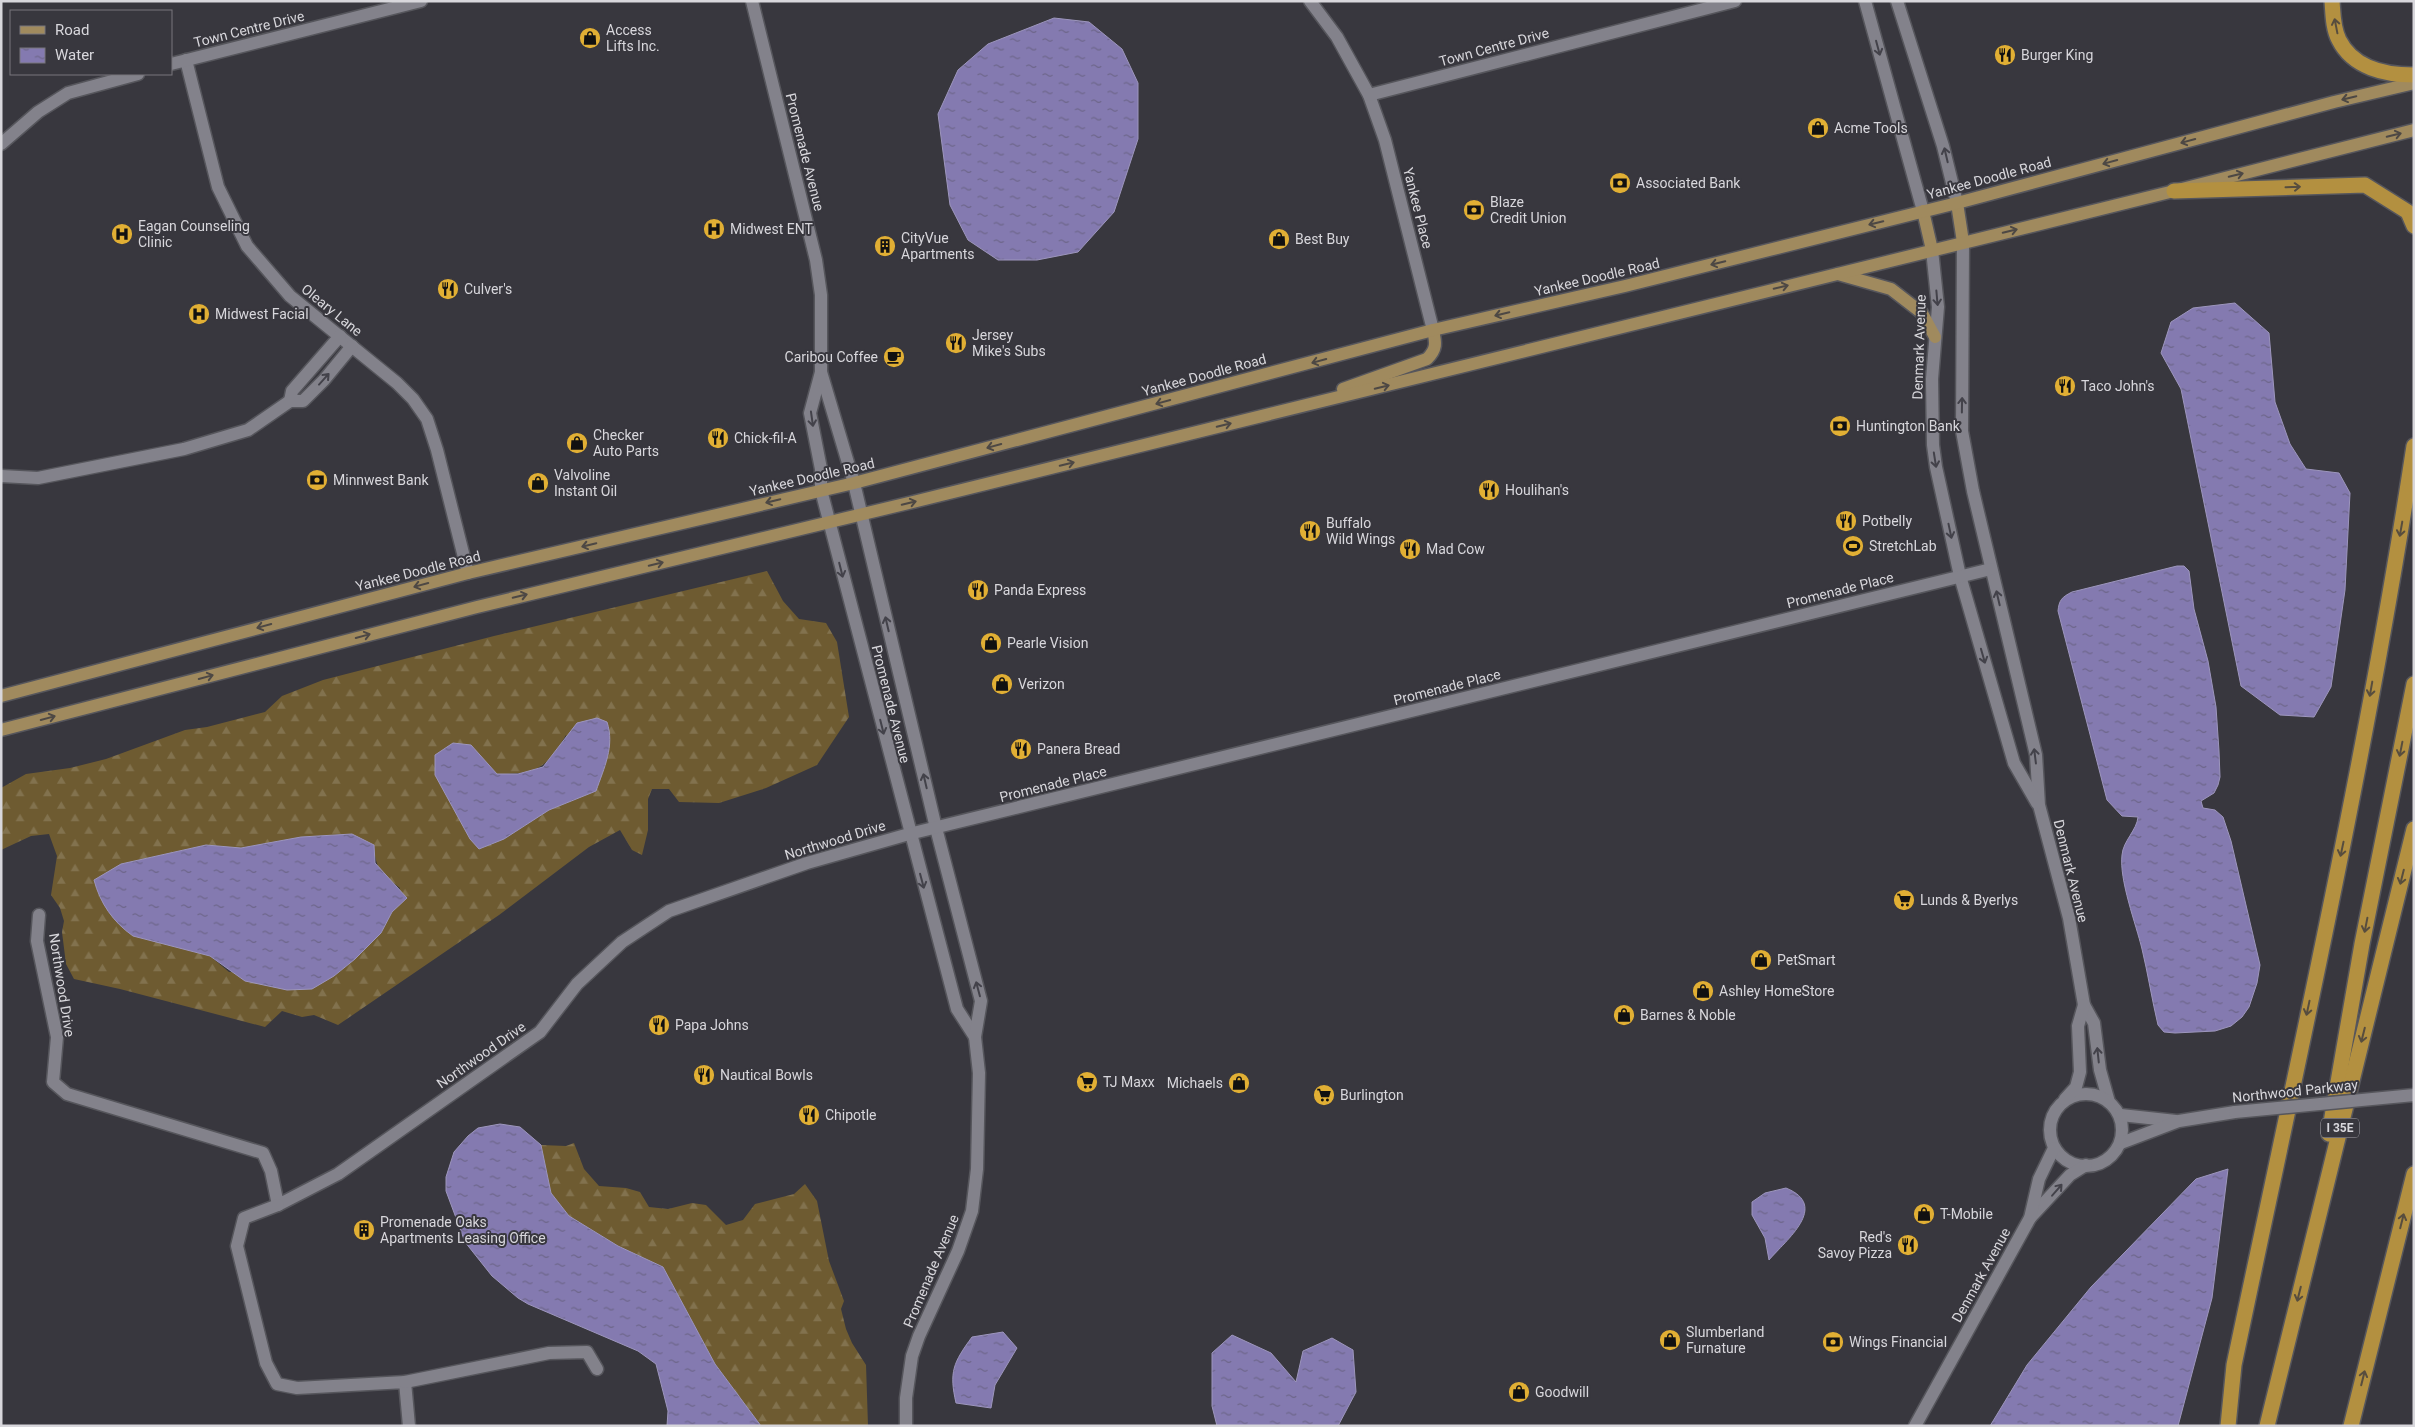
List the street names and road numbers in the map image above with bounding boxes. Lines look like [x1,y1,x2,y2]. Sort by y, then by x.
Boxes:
street label: Town Centre Drive [192,8,306,50]
street label: Town Centre Drive [1437,25,1551,69]
street label: Promenade Avenue [783,91,827,213]
street label: Yankee Doodle Road [1925,154,2053,202]
street label: Yankee Place [1400,166,1436,250]
street label: Yankee Doodle Road [1533,255,1661,299]
street label: Oleary Lane [298,281,366,339]
street label: Denmark Avenue [1909,294,1929,400]
street label: Yankee Doodle Road [1140,351,1268,399]
street label: Yankee Doodle Road [748,455,876,499]
street label: Yankee Doodle Road [354,548,482,594]
street label: Promenade Place [1785,569,1895,611]
street label: Promenade Avenue [869,643,913,765]
street label: Promenade Place [1392,666,1502,708]
street label: Promenade Place [998,763,1108,805]
street label: Northwood Drive [783,817,887,863]
street label: Denmark Avenue [2050,818,2092,924]
street label: Northwood Drive [46,932,78,1038]
street label: Northwood Drive [434,1018,528,1092]
street label: Northwood Parkway [2231,1076,2359,1106]
road number: I 35E [2321,1118,2359,1138]
street label: Promenade Avenue [900,1212,962,1330]
street label: Denmark Avenue [1948,1225,2014,1325]

